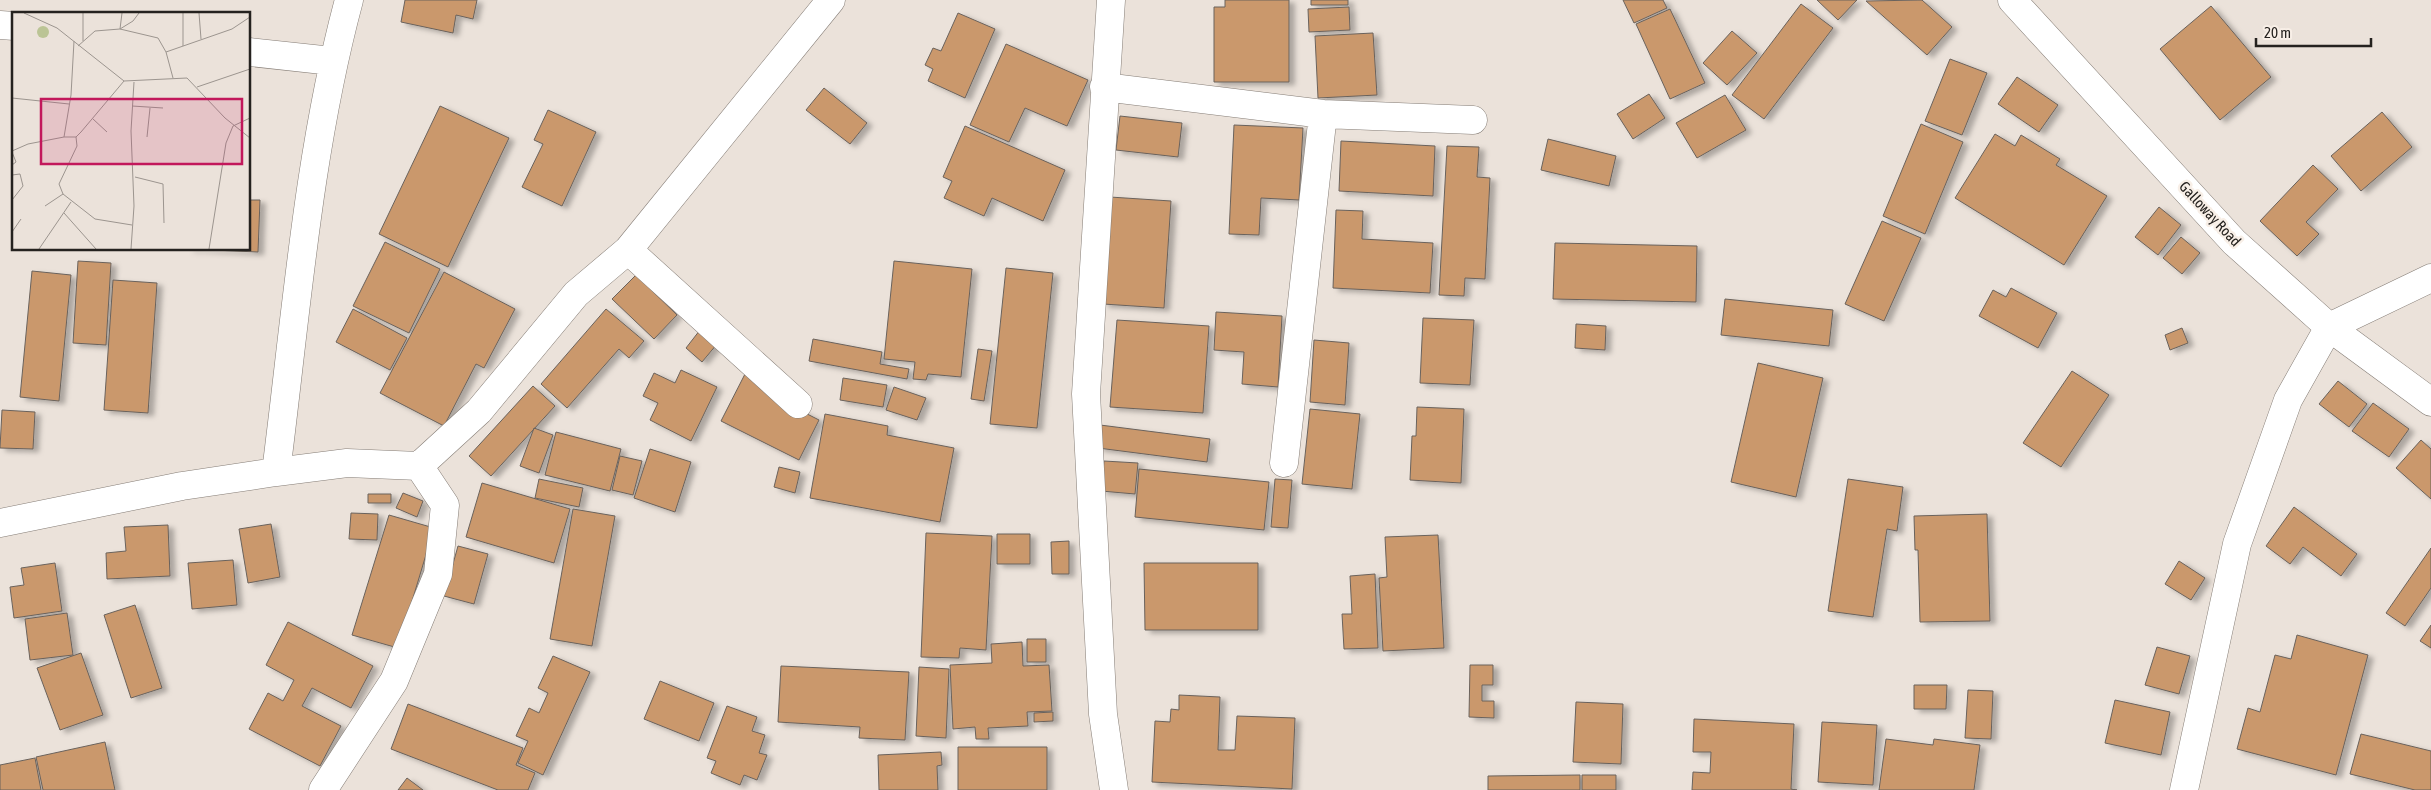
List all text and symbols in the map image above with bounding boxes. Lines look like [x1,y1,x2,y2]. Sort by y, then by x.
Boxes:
inset map [12,12,250,250]
scale bar [2256,15,2371,47]
text: 20 m [2264,24,2291,41]
street label: Galloway Road [2176,178,2245,250]

